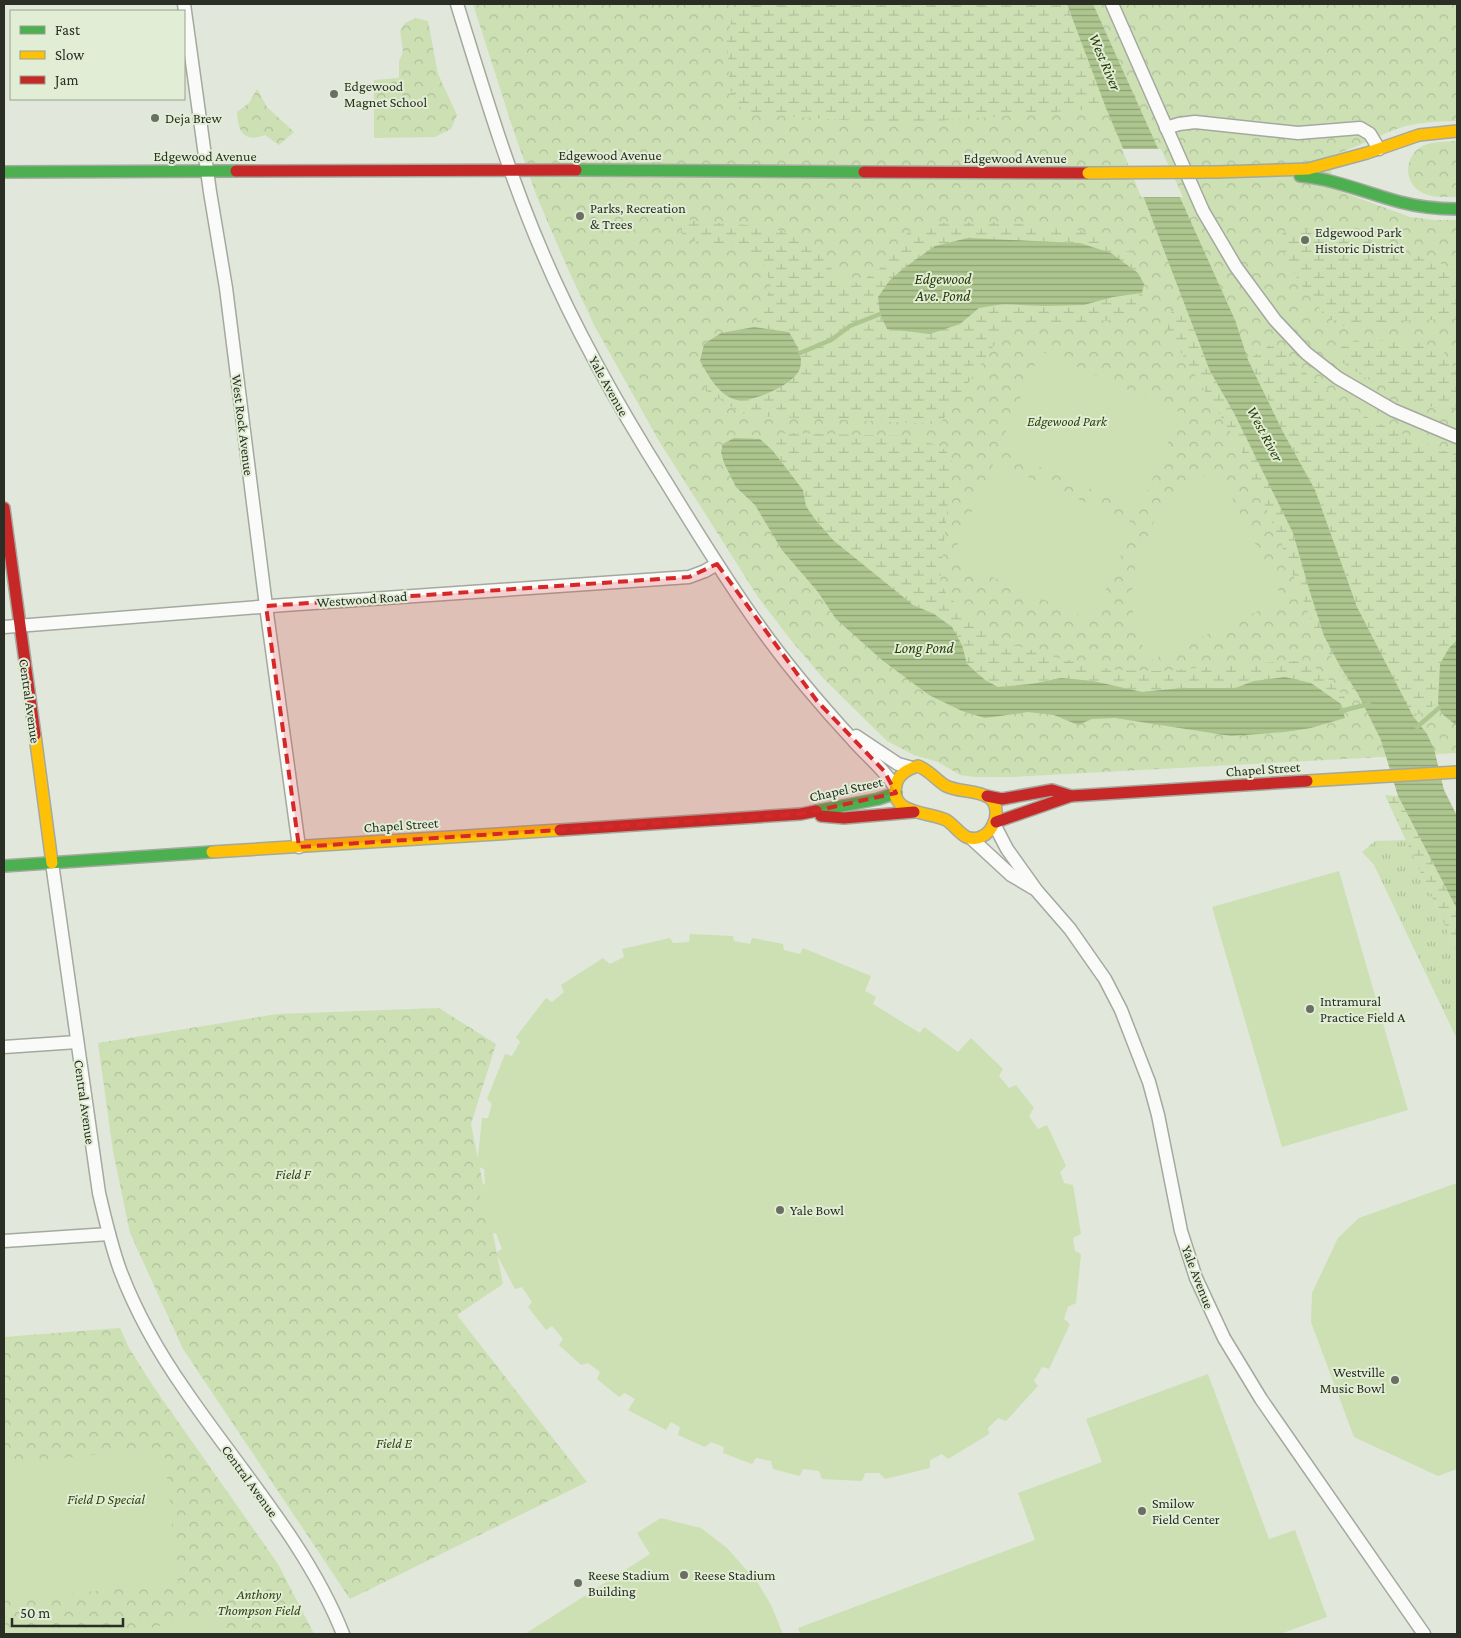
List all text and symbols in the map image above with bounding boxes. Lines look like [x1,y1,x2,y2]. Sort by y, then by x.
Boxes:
legend [10,10,185,100]
text: Fast [55,22,81,38]
water label: West River [1086,31,1124,93]
text: Slow [55,47,85,63]
text: Jam [53,72,78,89]
place label: Edgewood Magnet School [344,78,428,110]
marker: Edgewood Magnet School [328,88,340,100]
place label: Deja Brew [165,110,222,127]
marker: Deja Brew [149,112,161,124]
street label: Edgewood Avenue [558,147,662,163]
street label: Edgewood Avenue [153,148,257,164]
street label: Edgewood Avenue [963,150,1067,166]
place label: Parks, Recreation & Trees [590,200,686,232]
marker: Parks, Recreation & Trees [574,210,586,222]
place label: Edgewood Park Historic District [1315,224,1404,256]
marker: Edgewood Park Historic District [1299,234,1311,246]
water label: Edgewood Ave. Pond [915,271,972,304]
street label: Yale Avenue [586,353,632,419]
street label: West Rock Avenue [229,373,257,477]
water label: West River [1244,404,1287,465]
park label: Edgewood Park [1027,413,1108,429]
street label: Westwood Road [316,588,409,610]
water label: Long Pond [894,640,955,657]
street label: Central Avenue [16,658,44,744]
street label: Chapel Street [1225,758,1301,780]
street label: Chapel Street [808,773,885,805]
street label: Chapel Street [363,814,439,836]
place label: Intramural Practice Field A [1320,993,1405,1025]
marker: Intramural Practice Field A [1304,1003,1316,1015]
street label: Central Avenue [71,1059,99,1145]
park label: Field F [275,1166,312,1182]
place label: Yale Bowl [790,1202,844,1218]
marker: Yale Bowl [774,1204,786,1216]
street label: Yale Avenue [1179,1243,1217,1311]
place label: Westville Music Bowl [1320,1364,1385,1396]
marker: Westville Music Bowl [1389,1374,1401,1386]
park label: Field E [376,1435,412,1451]
street label: Central Avenue [218,1442,282,1520]
park label: Field D Special [67,1491,145,1507]
place label: Smilow Field Center [1152,1495,1220,1527]
marker: Smilow Field Center [1136,1505,1148,1517]
place label: Reese Stadium Building [588,1567,669,1599]
place label: Reese Stadium [694,1567,775,1583]
marker: Reese Stadium [678,1569,690,1581]
marker: Reese Stadium Building [572,1577,584,1589]
park label: Anthony Thompson Field [217,1586,301,1618]
scale bar [12,1596,124,1628]
text: 50 m [20,1605,50,1621]

